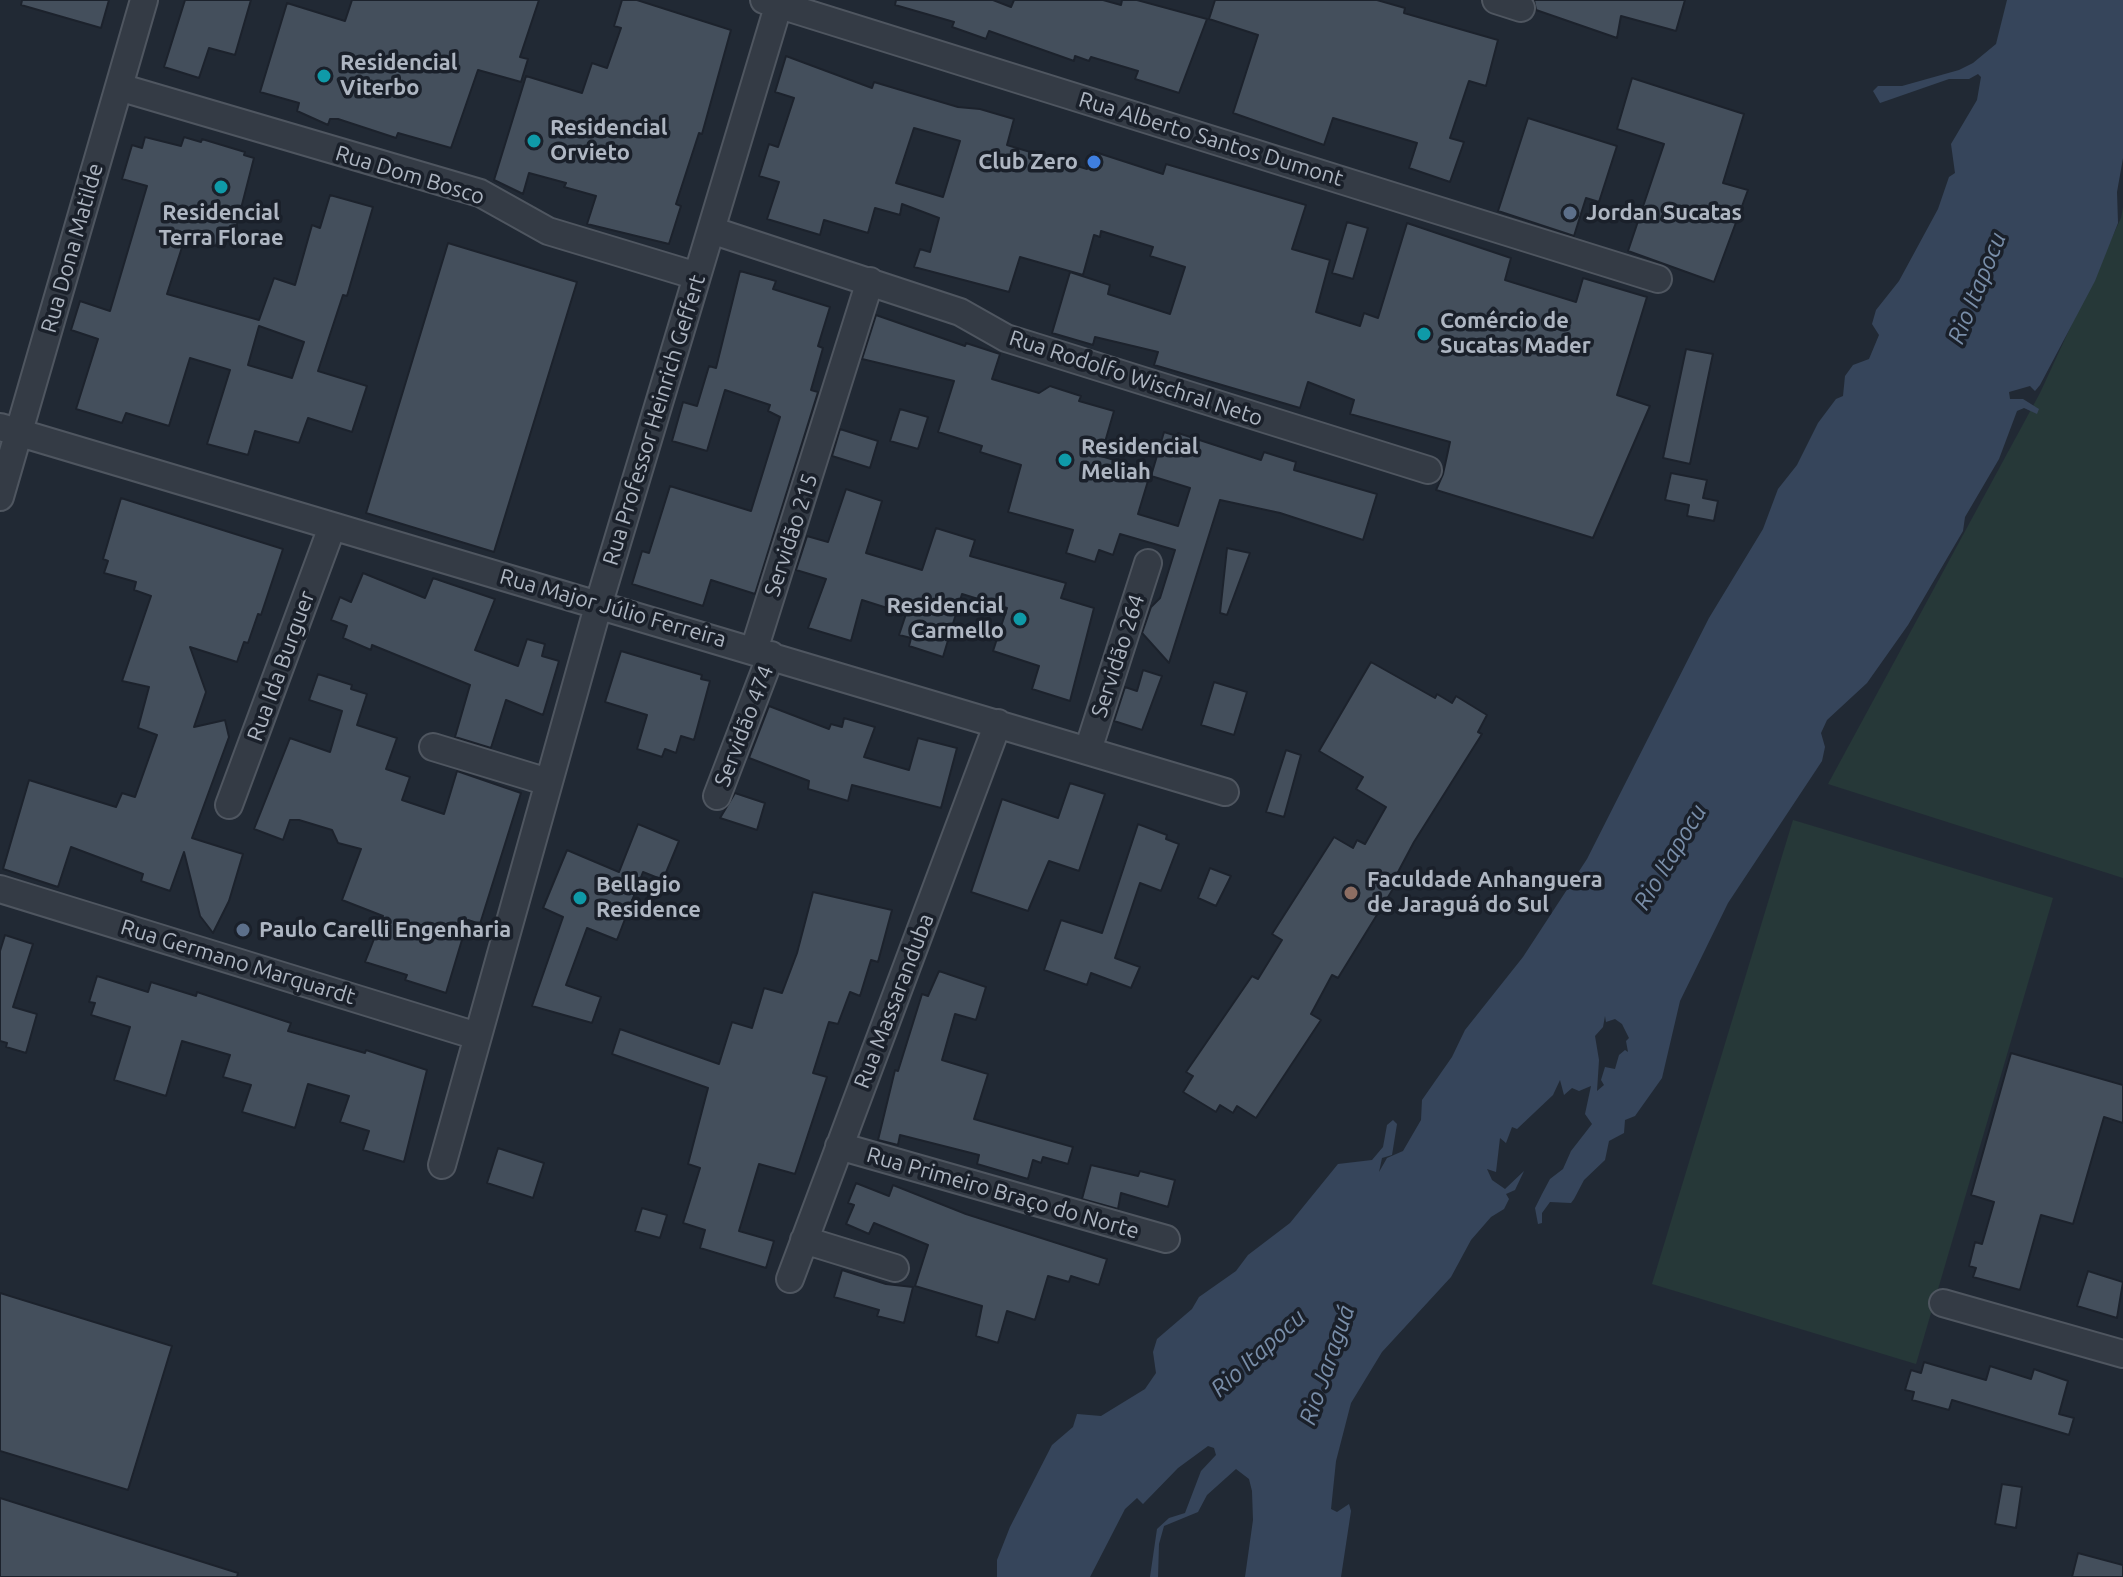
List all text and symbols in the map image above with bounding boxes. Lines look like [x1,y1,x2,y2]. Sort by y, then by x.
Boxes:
place label: Residencial Viterbo [340,50,457,102]
marker: Residencial Viterbo [315,67,333,85]
street label: Rua Alberto Santos Dumont [1076,86,1346,192]
place label: Residencial Orvieto [550,115,667,166]
marker: Residencial Orvieto [525,132,543,150]
street label: Rua Dom Bosco [332,140,488,210]
place label: Club Zero [978,149,1078,175]
marker: Club Zero [1085,153,1103,171]
street label: Rua Dona Matilde [35,160,109,336]
marker: Residencial Terra Florae [212,178,230,196]
place label: Residencial Terra Florae [158,200,284,252]
place label: Jordan Sucatas [1586,200,1742,226]
marker: Jordan Sucatas [1561,204,1579,222]
water label: Rio Itapocu [1942,228,2012,348]
street label: Rua Professor Heinrich Geffert [597,272,711,568]
place label: Comércio de Sucatas Mader [1440,308,1591,360]
street label: Rua Rodolfo Wischral Neto [1006,324,1266,432]
marker: Comércio de Sucatas Mader [1415,325,1433,343]
place label: Residencial Meliah [1081,434,1198,486]
marker: Residencial Meliah [1056,451,1074,469]
street label: Servidão 215 [759,470,823,600]
street label: Rua Major Júlio Ferreira [497,563,729,653]
street label: Rua Ida Burguer [242,587,320,745]
street label: Servidão 264 [1086,591,1150,721]
place label: Residencial Carmello [887,593,1004,644]
marker: Residencial Carmello [1011,610,1029,628]
street label: Servidão 474 [709,662,779,790]
water label: Rio Itapocu [1627,799,1713,915]
place label: Faculdade Anhanguera de Jaraguá do Sul [1367,867,1603,918]
place label: Bellagio Residence [596,872,701,924]
marker: Faculdade Anhanguera de Jaraguá do Sul [1342,884,1360,902]
marker: Bellagio Residence [571,889,589,907]
street label: Rua Massaranduba [848,910,940,1092]
street label: Rua Germano Marquardt [118,914,358,1010]
place label: Paulo Carelli Engenharia [259,917,511,943]
marker: Paulo Carelli Engenharia [234,921,252,939]
street label: Rua Primeiro Braço do Norte [864,1141,1142,1245]
water label: Rio Jaraguá [1293,1302,1361,1428]
water label: Rio Itapocu [1205,1303,1311,1403]

